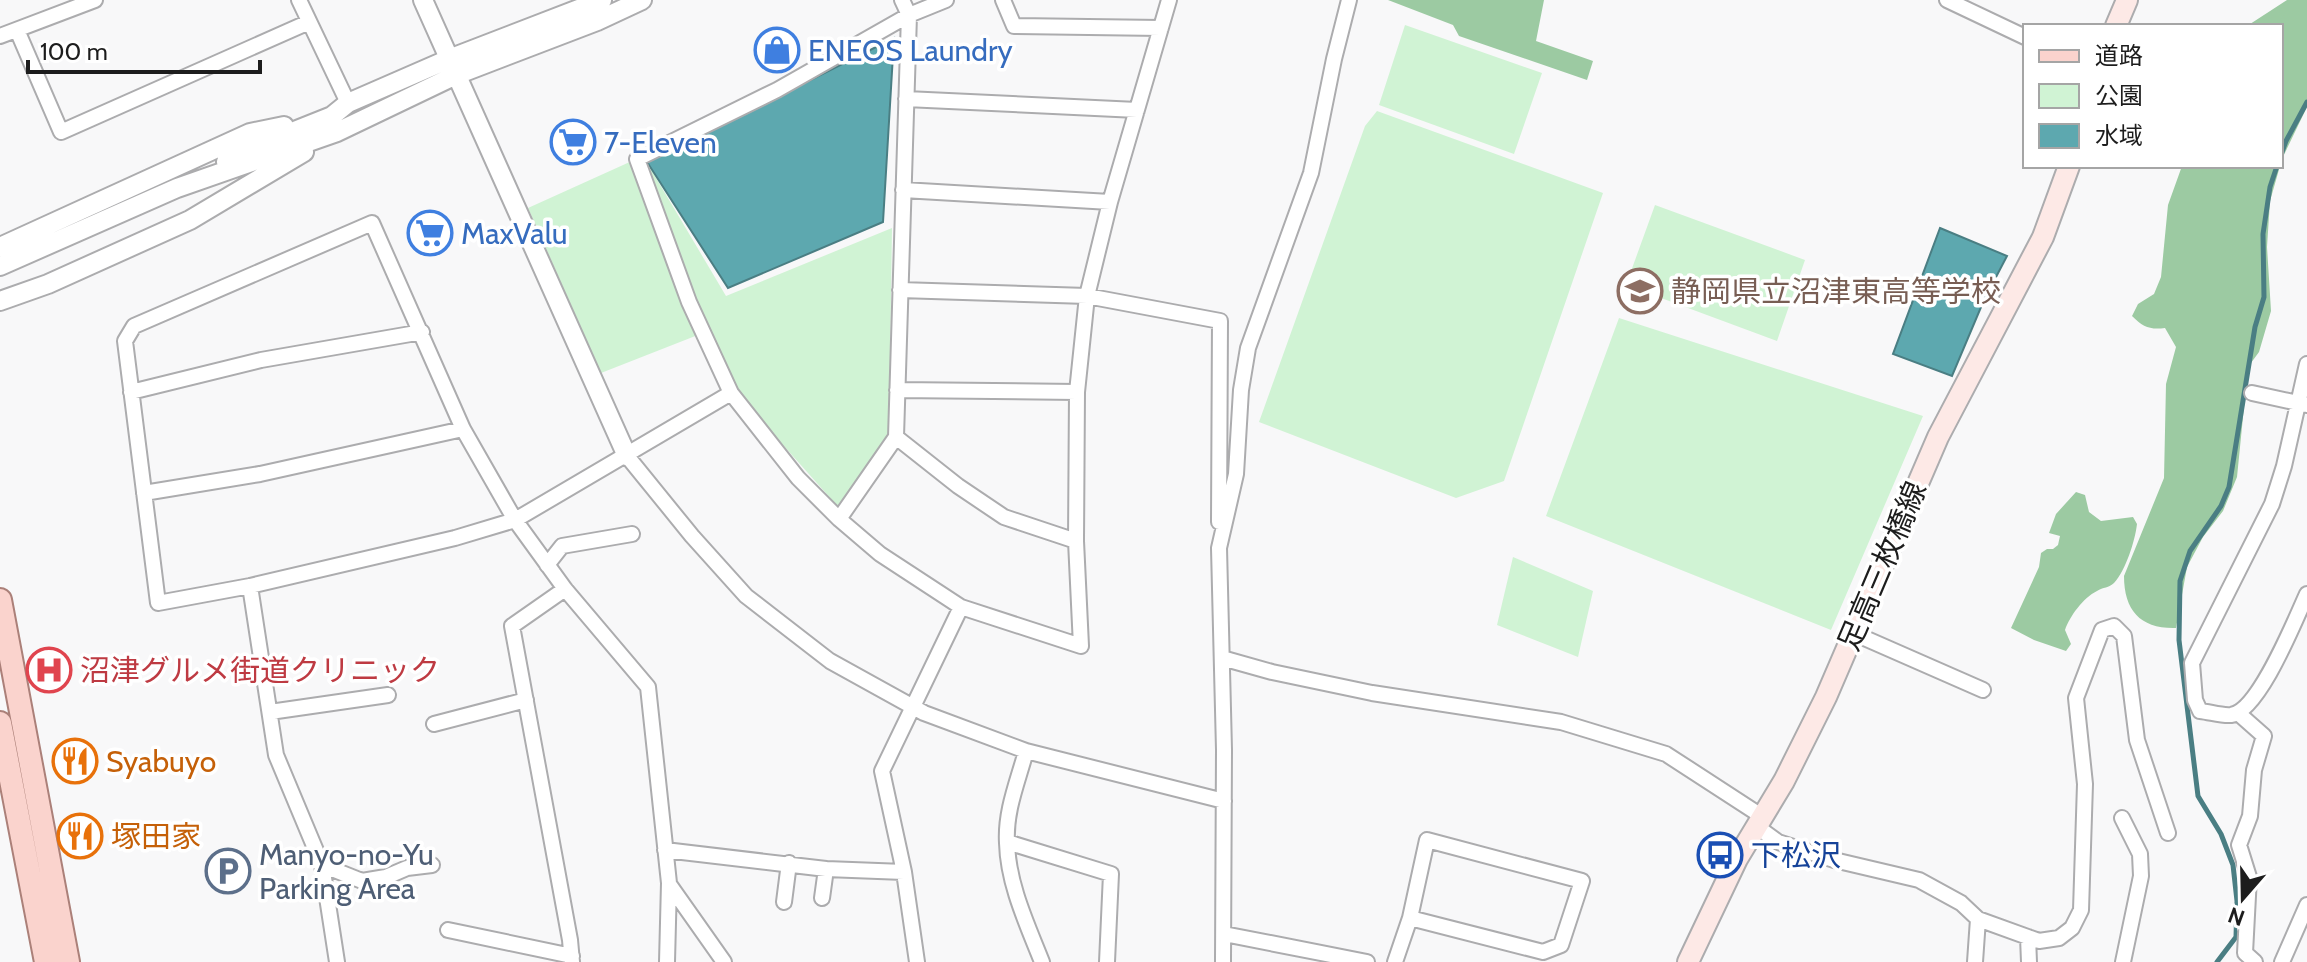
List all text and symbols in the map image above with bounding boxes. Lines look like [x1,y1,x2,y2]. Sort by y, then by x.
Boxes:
scale bar [28,24,260,74]
legend [2023,24,2283,168]
shop icon: ENEOS Laundry [753,26,801,74]
place label: ENEOS Laundry [808,32,1013,69]
text: 100 m [40,37,108,66]
text: 道路 [2095,41,2143,70]
text: 公園 [2095,81,2143,110]
supermarket icon: 7-Eleven [549,118,597,166]
text: 水域 [2095,121,2143,150]
place label: 7-Eleven [604,124,717,161]
supermarket icon: MaxValu [406,209,454,257]
place label: MaxValu [461,215,568,252]
school or university icon: 静岡県立沼津東高等学校 [1616,267,1664,315]
place label: 静岡県立沼津東高等学校 [1671,273,2001,310]
street label: 足高三枚橋線 [1830,476,1934,656]
hospital icon: 沼津グルメ街道クリニック [25,646,73,694]
place label: 沼津グルメ街道クリニック [80,652,440,689]
restaurant icon: Syabuyo [51,737,99,785]
place label: Syabuyo [106,743,216,780]
restaurant icon: 塚田家 [56,812,104,860]
place label: 塚田家 [111,818,201,855]
bus stop icon: 下松沢 [1696,831,1744,879]
place label: Manyo-no-Yu Parking Area [259,836,434,907]
place label: 下松沢 [1751,837,1841,874]
parking icon: Manyo-no-Yu Parking Area [204,847,252,895]
north arrow [2203,858,2283,938]
text: N [2224,901,2248,932]

